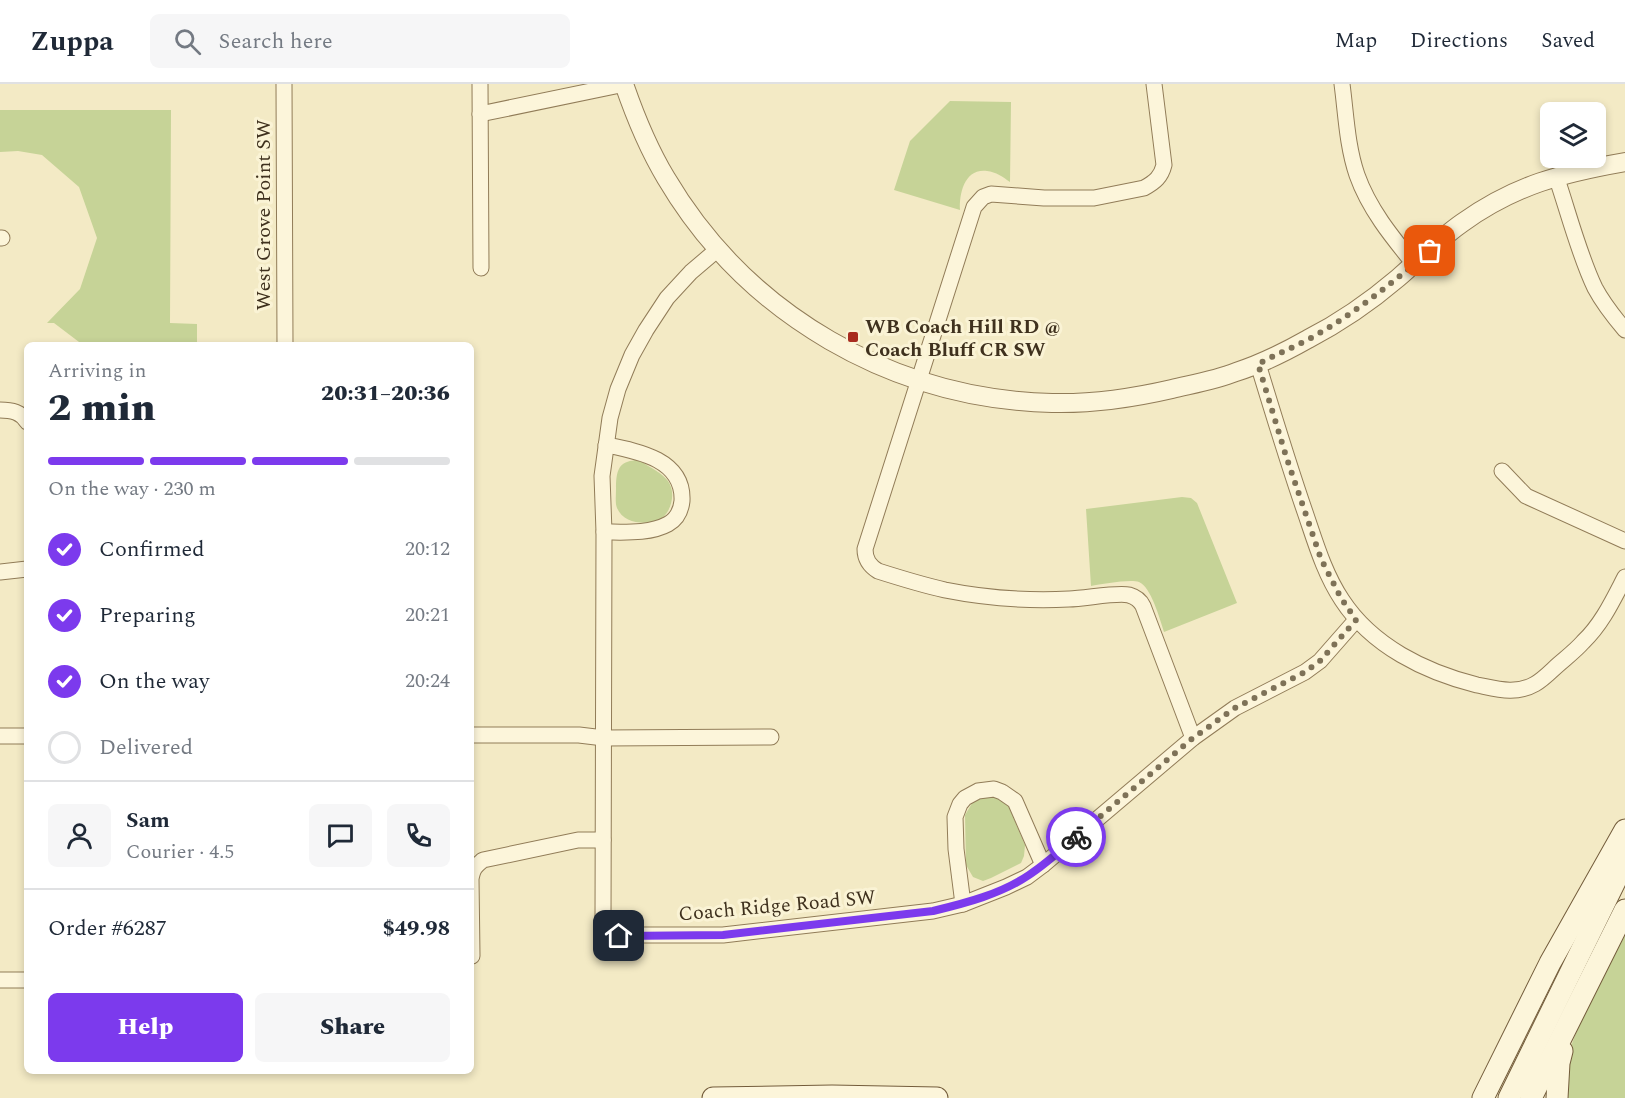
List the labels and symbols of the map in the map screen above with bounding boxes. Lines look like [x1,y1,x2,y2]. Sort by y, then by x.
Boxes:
street label: West Grove Point SW [249,119,279,311]
pin [1404,225,1455,276]
place label: WB Coach Hill RD @ Coach Bluff CR SW [865,312,1061,365]
marker: WB Coach Hill RD @ Coach Bluff CR SW [846,330,860,344]
courier [1046,807,1106,867]
street label: Coach Ridge Road SW [677,882,877,930]
pin [593,910,644,961]

